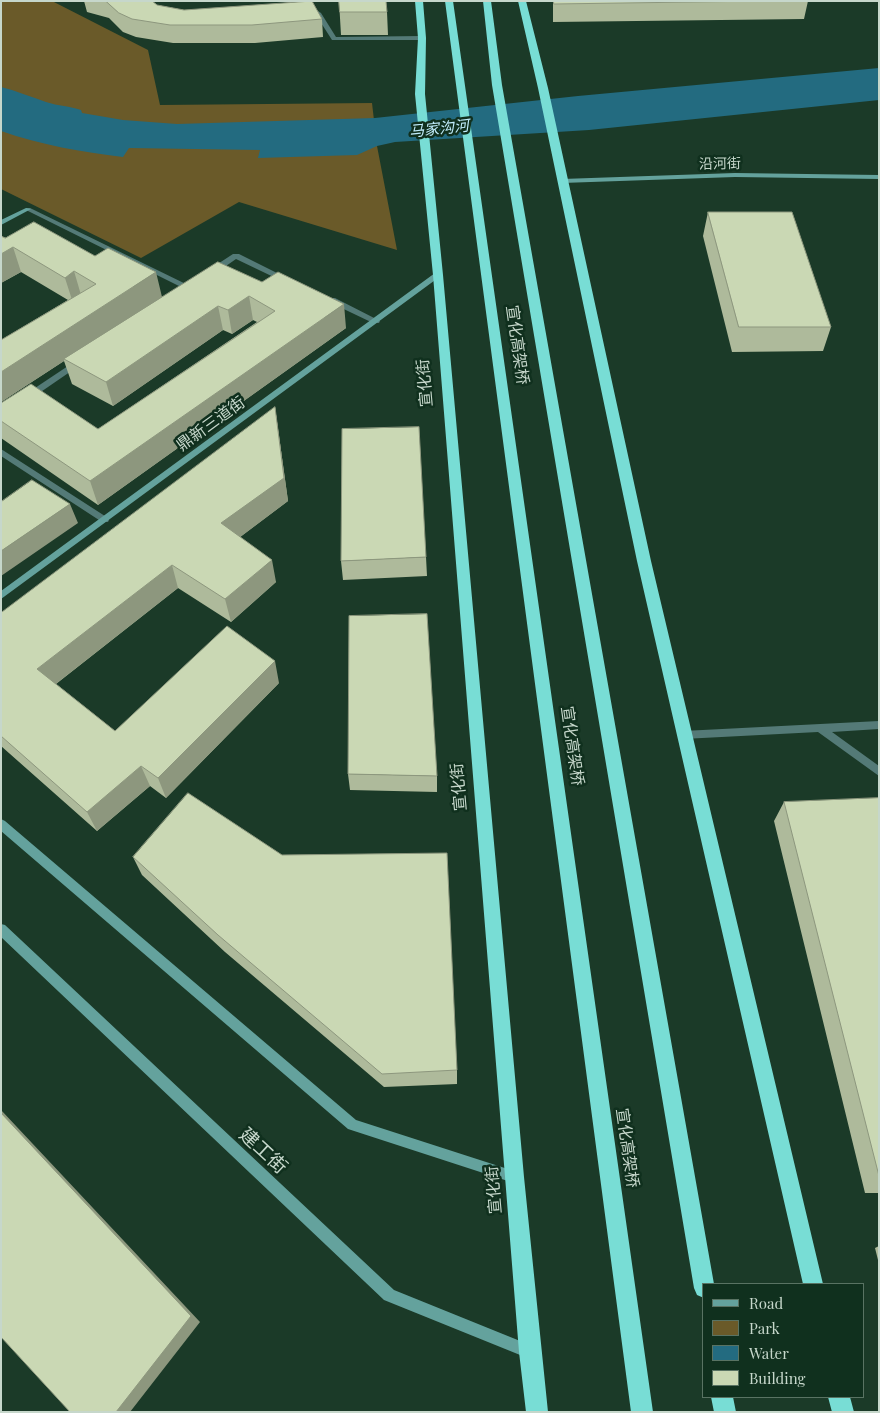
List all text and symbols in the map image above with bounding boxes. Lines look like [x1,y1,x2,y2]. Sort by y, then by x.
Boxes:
water label: 马家沟河 [408,117,470,141]
street label: 沿河街 [699,155,741,173]
street label: 宣化高架桥 [502,304,532,386]
street label: 宣化街 [413,358,437,408]
street label: 鼎新三道街 [173,393,249,455]
street label: 宣化高架桥 [557,705,587,787]
street label: 宣化街 [447,762,471,812]
street label: 宣化高架桥 [612,1107,642,1189]
street label: 建工街 [234,1123,292,1179]
street label: 宣化街 [482,1165,506,1215]
legend [702,1283,865,1398]
text: Road [749,1293,783,1313]
text: Park [749,1318,780,1338]
text: Water [749,1343,789,1363]
text: Building [749,1368,805,1388]

